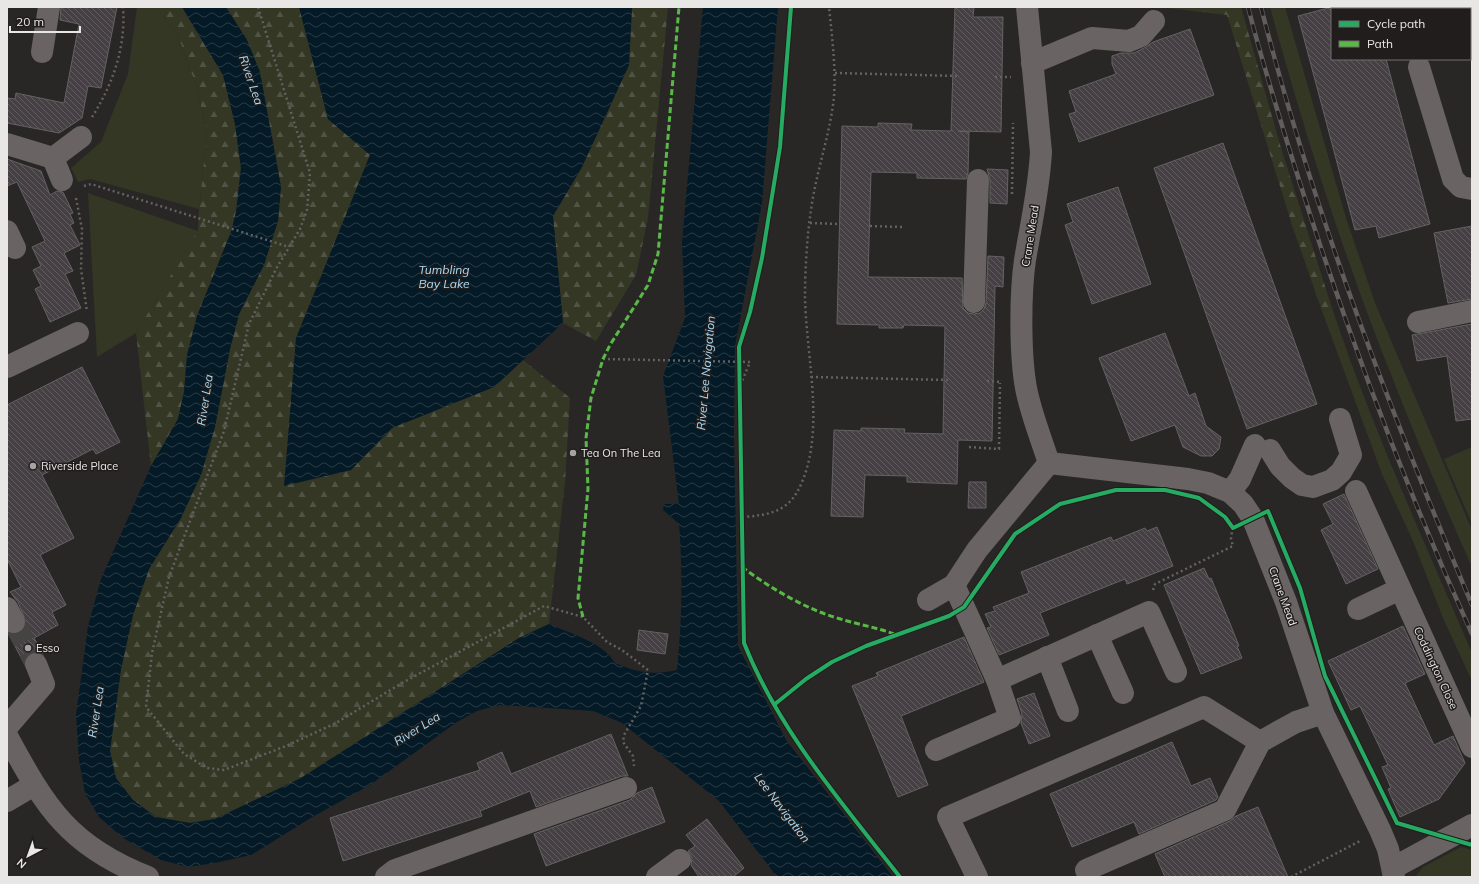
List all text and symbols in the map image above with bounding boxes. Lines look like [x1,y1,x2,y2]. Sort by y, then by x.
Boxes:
scale bar [10,8,80,34]
legend [1331,8,1471,60]
text: 20 m [16,14,44,29]
text: Cycle path [1367,16,1425,31]
text: Path [1367,36,1393,51]
water label: River Lea [236,53,267,107]
street label: Crane Mead [1018,204,1042,268]
water label: Tumbling Bay Lake [418,262,470,291]
water label: River Lee Navigation [693,315,718,431]
water label: River Lea [193,373,216,427]
place label: Tea On The Lea [581,446,661,460]
marker: Tea On The Lea [568,448,578,458]
place label: Riverside Place [41,459,118,473]
marker: Riverside Place [28,461,38,471]
street label: Crane Mead [1266,564,1300,628]
street label: Coddington Close [1411,624,1461,712]
place label: Esso [36,641,60,655]
marker: Esso [23,643,33,653]
water label: River Lea [84,685,107,739]
water label: River Lea [391,709,443,749]
water label: Lee Navigation [751,770,813,846]
north arrow [8,836,48,876]
text: N [14,856,29,872]

